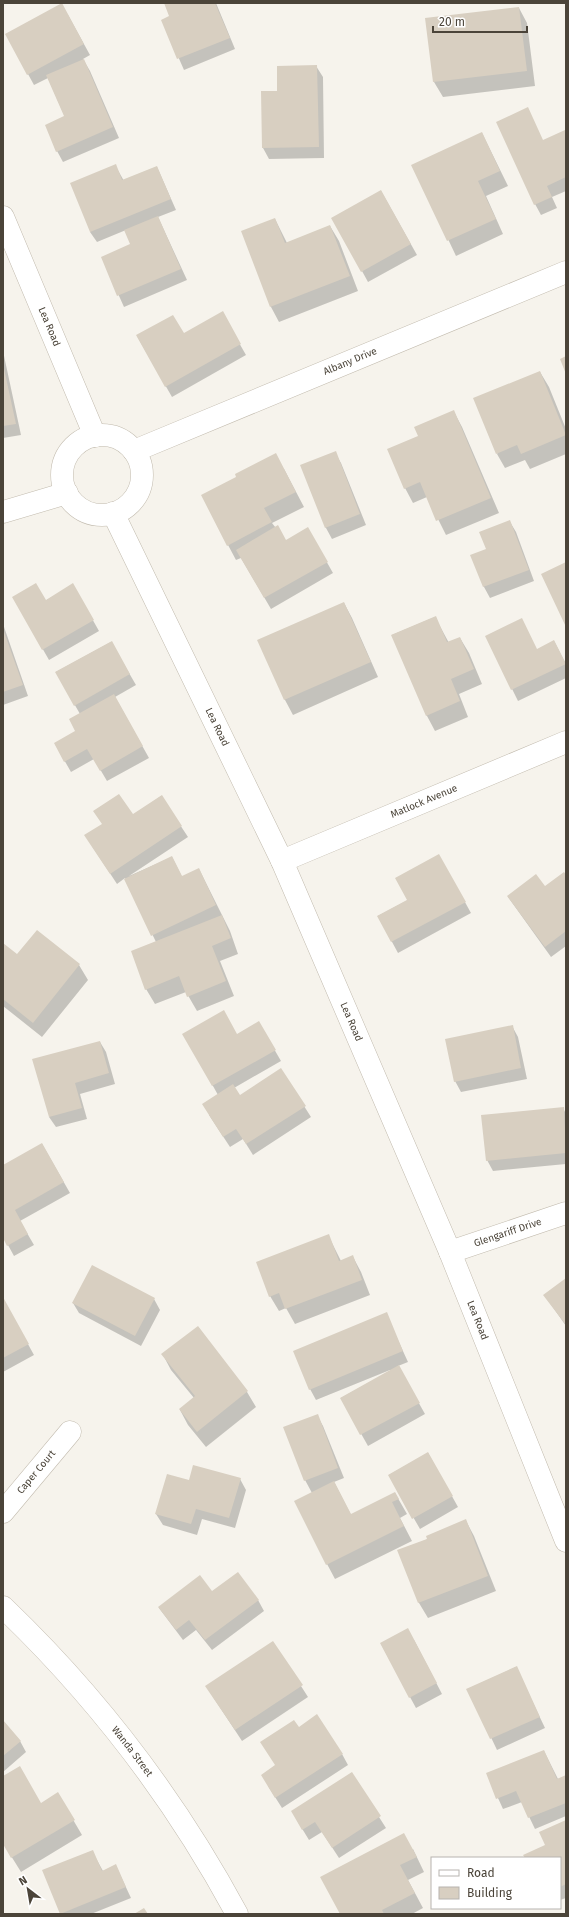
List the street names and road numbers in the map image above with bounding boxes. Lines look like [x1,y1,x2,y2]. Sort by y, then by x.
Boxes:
street label: Lea Road [36,305,63,348]
street label: Albany Drive [322,345,379,378]
street label: Lea Road [203,706,231,748]
street label: Matlock Avenue [389,782,459,821]
street label: Lea Road [337,1001,365,1043]
street label: Glengariff Drive [472,1216,543,1249]
street label: Lea Road [464,1299,491,1342]
street label: Caper Court [15,1447,58,1496]
street label: Wanda Street [109,1724,155,1780]

